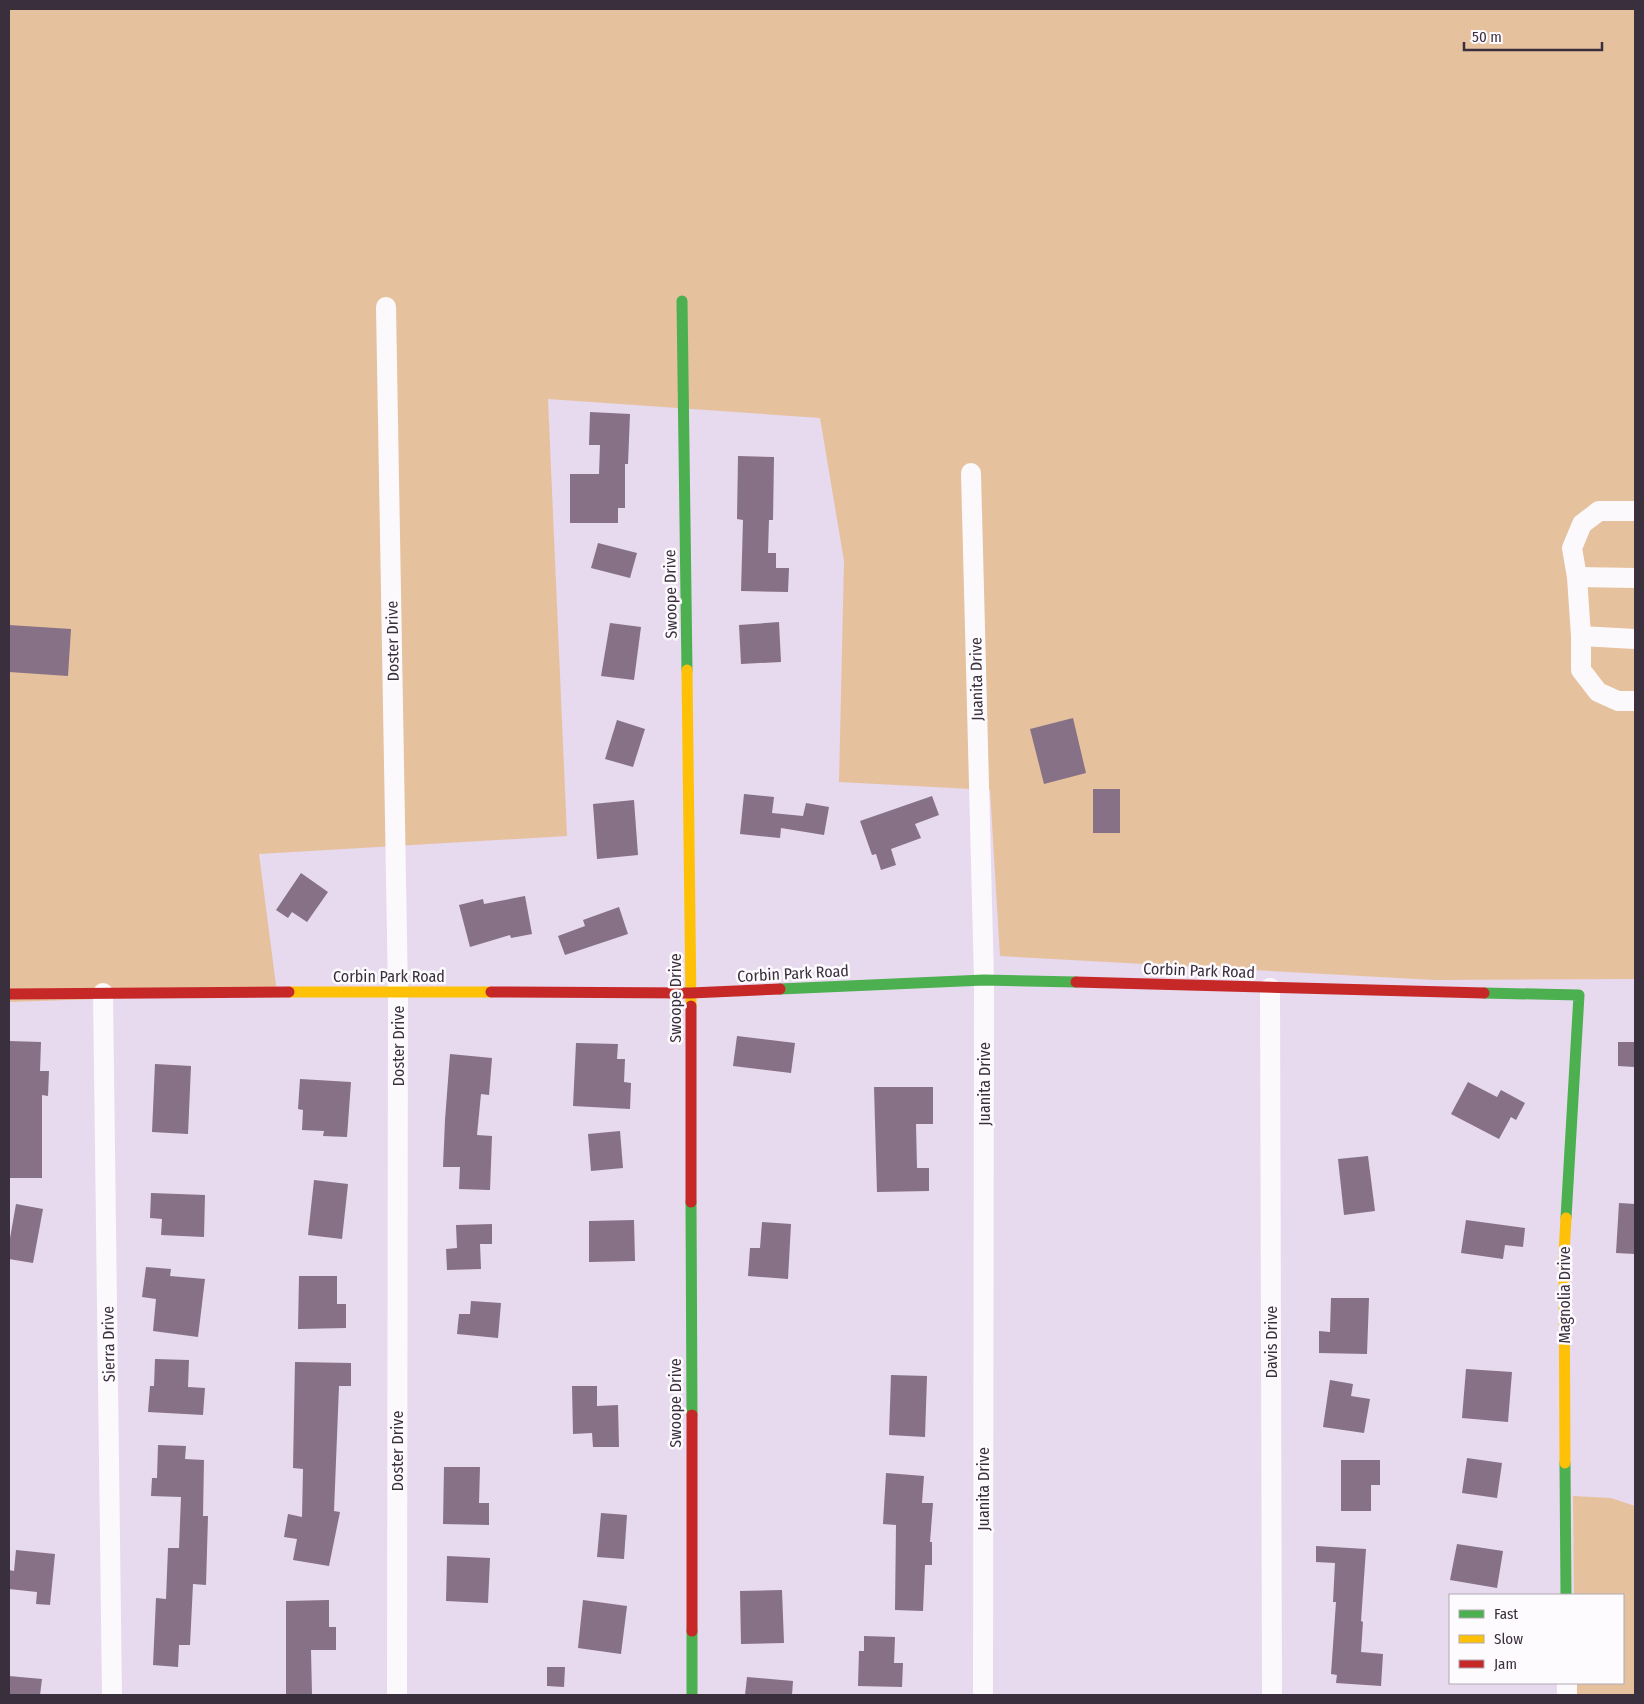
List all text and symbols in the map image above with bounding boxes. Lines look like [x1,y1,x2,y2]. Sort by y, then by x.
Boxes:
scale bar [1464,20,1602,52]
text: 50 m [1472,28,1502,46]
street label: Swoope Drive [660,549,681,639]
street label: Doster Drive [382,600,403,681]
street label: Juanita Drive [966,637,987,721]
street label: Swoope Drive [666,953,685,1043]
street label: Corbin Park Road [1143,959,1255,982]
street label: Corbin Park Road [737,961,849,986]
street label: Corbin Park Road [333,967,445,986]
street label: Doster Drive [389,1006,408,1086]
street label: Juanita Drive [975,1042,994,1126]
street label: Magnolia Drive [1555,1246,1574,1344]
street label: Sierra Drive [98,1306,119,1382]
street label: Davis Drive [1262,1306,1281,1378]
street label: Swoope Drive [666,1358,685,1448]
street label: Doster Drive [388,1411,407,1491]
street label: Juanita Drive [974,1447,993,1531]
legend [1449,1594,1624,1684]
text: Fast [1494,1605,1518,1623]
text: Slow [1494,1630,1523,1648]
text: Jam [1494,1655,1517,1673]

